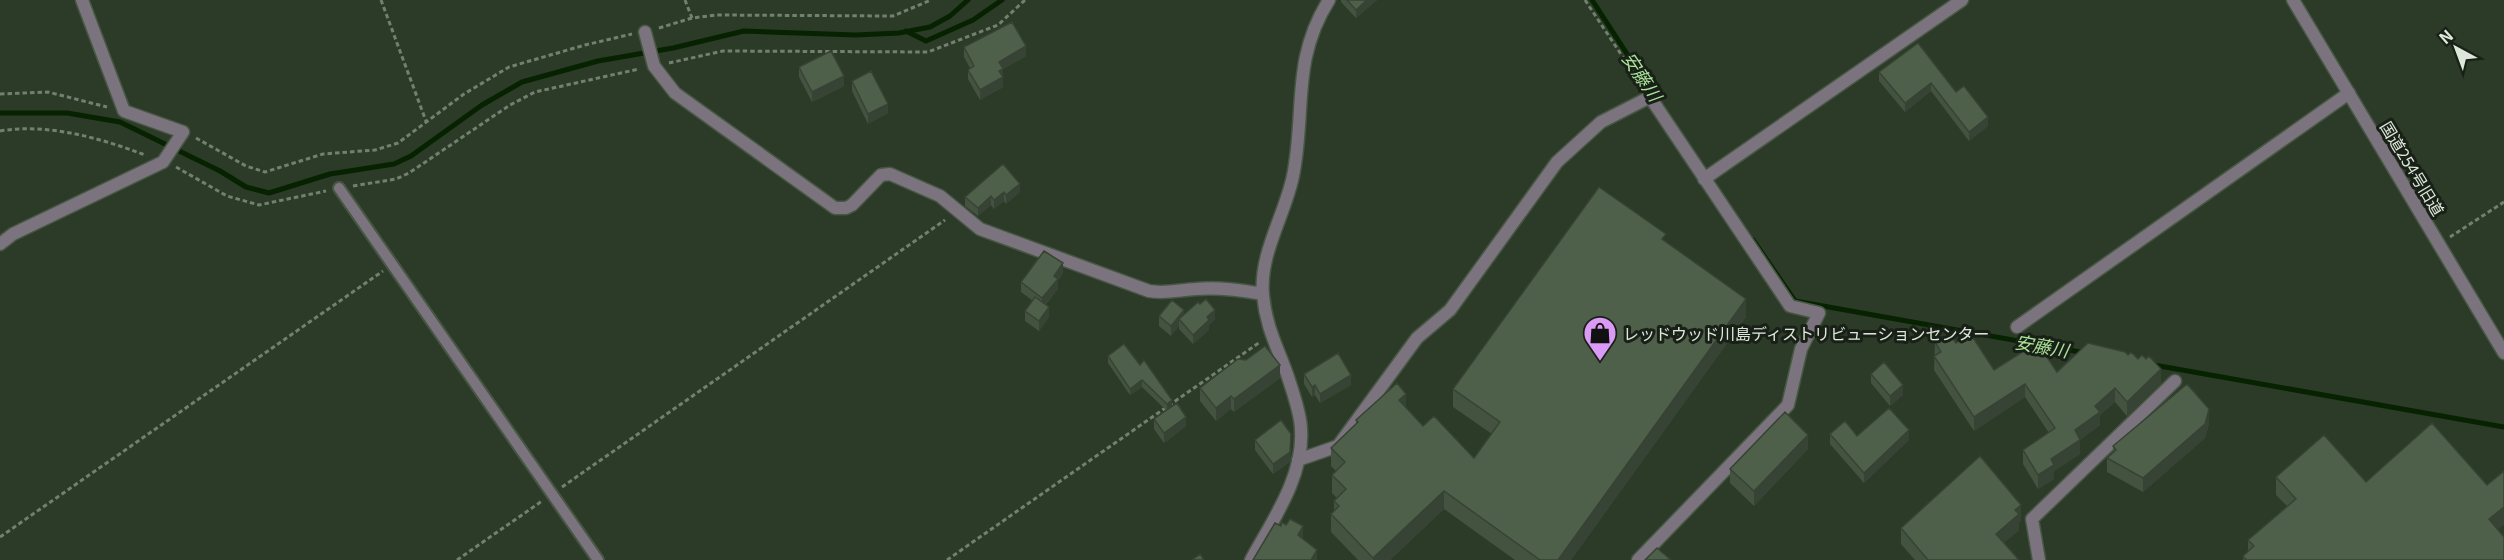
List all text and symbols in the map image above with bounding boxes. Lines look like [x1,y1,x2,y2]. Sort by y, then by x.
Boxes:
north arrow [2426,18,2486,78]
text: N [2433,23,2458,49]
water label: 安藤川 [1617,46,1670,107]
street label: 国道254号旧道 [2375,116,2451,220]
shop icon: レッドウッド川島ディストリビューションセンター [1582,315,1618,362]
place label: レッドウッド川島ディストリビューションセンター [1623,321,1990,345]
water label: 安藤川 [2013,328,2073,363]

